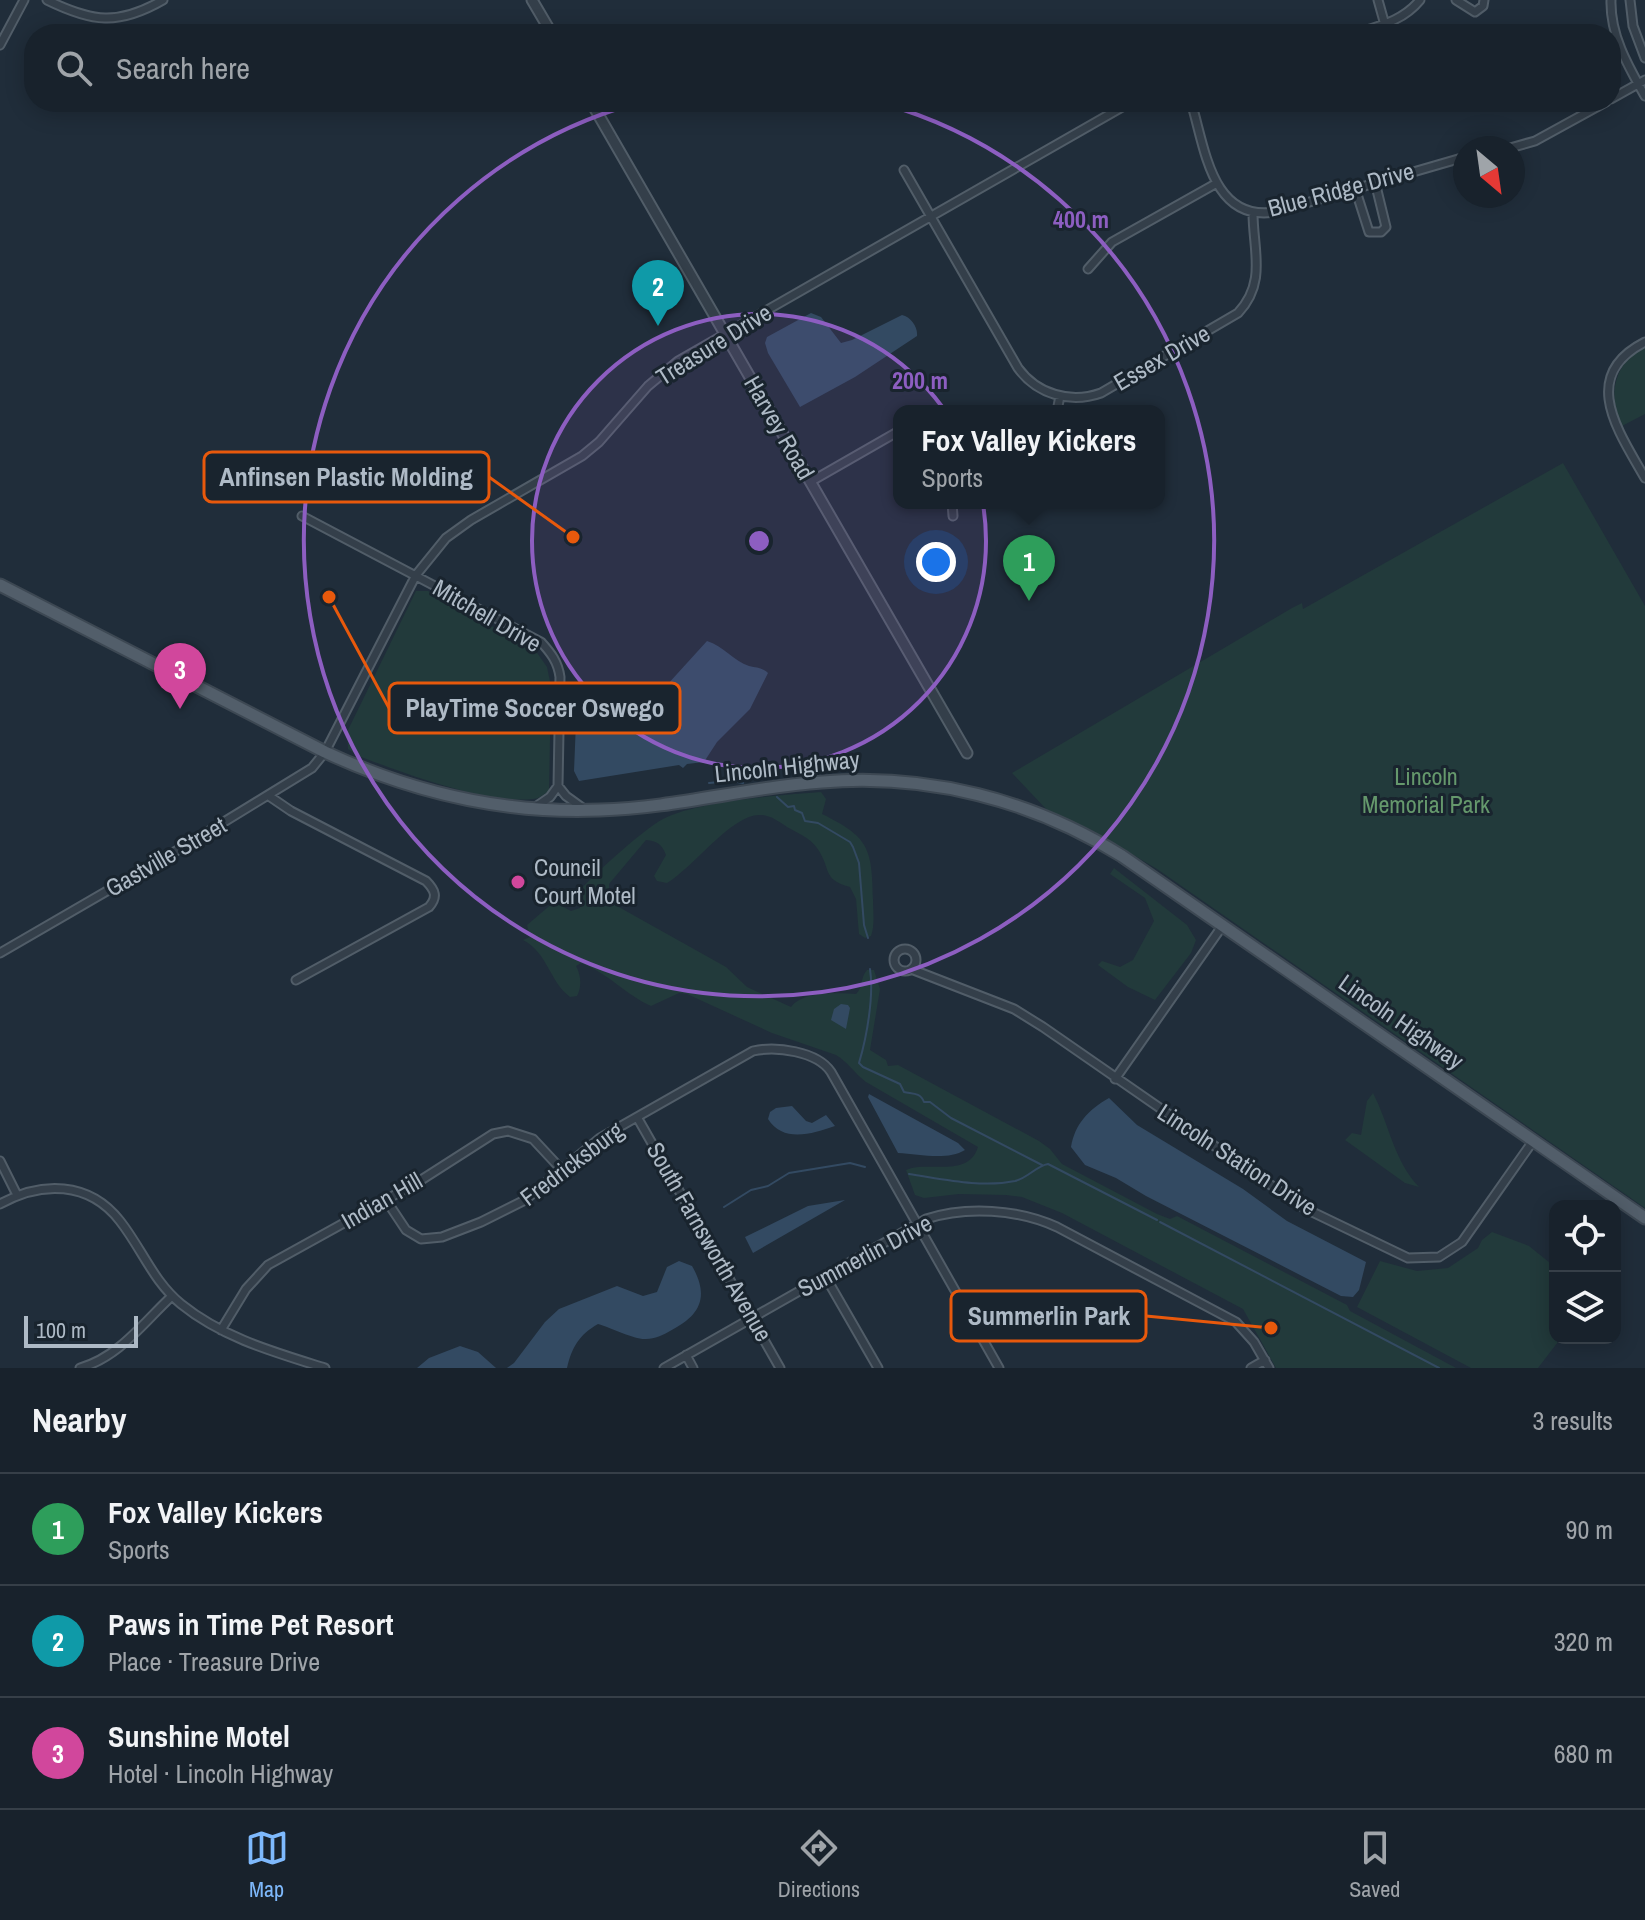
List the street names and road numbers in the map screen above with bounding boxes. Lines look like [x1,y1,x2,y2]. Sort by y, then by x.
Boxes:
street label: Blue Ridge Drive [1264,154,1417,224]
street label: Treasure Drive [650,296,777,392]
street label: Essex Drive [1108,317,1215,398]
street label: Harvey Road [737,370,822,485]
street label: Mitchell Drive [427,571,548,659]
street label: Lincoln Highway [713,742,861,790]
street label: Gastville Street [99,808,232,904]
street label: Lincoln Highway [1333,966,1470,1076]
street label: Lincoln Station Drive [1152,1096,1323,1223]
street label: Fredricksburg [513,1114,630,1213]
street label: South Farnsworth Avenue [640,1136,780,1347]
street label: Indian Hill [335,1164,428,1236]
street label: Summerlin Drive [792,1206,937,1304]

